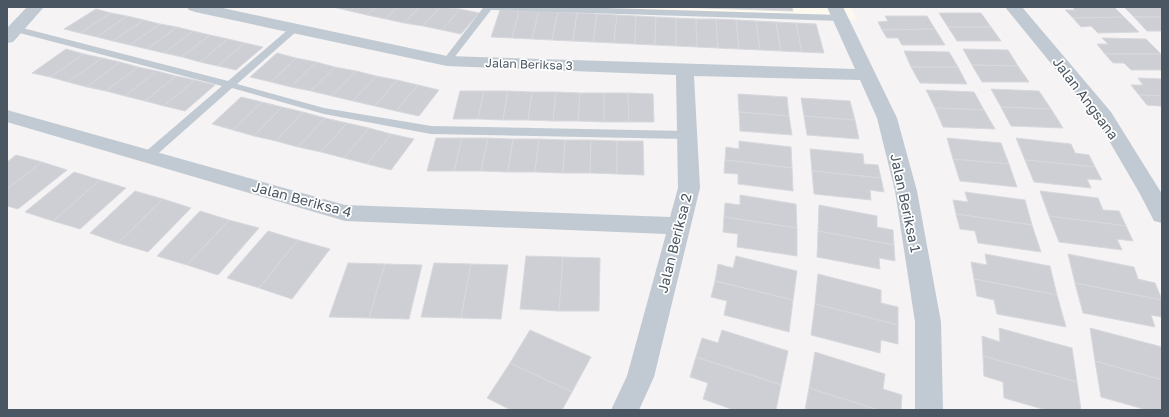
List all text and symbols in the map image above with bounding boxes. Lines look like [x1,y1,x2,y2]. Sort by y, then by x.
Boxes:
street label: Jalan Angsana [1050,53,1122,143]
street label: Jalan Beriksa 3 [485,55,573,73]
street label: Jalan Beriksa 1 [887,152,925,254]
street label: Jalan Beriksa 4 [250,178,354,220]
street label: Jalan Beriksa 2 [653,192,695,294]

